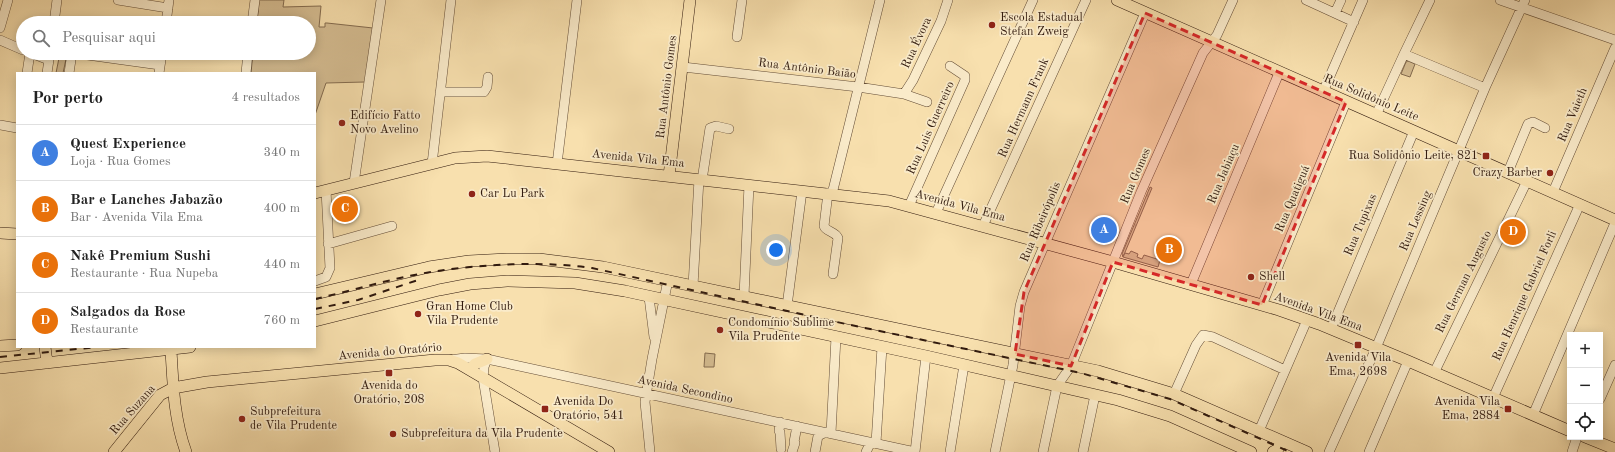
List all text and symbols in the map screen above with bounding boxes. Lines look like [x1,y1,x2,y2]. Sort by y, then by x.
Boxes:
place label: Escola Estadual Stefan Zweig [1000,12,1083,38]
street label: Rua Évora [897,14,934,71]
search box [16,16,316,60]
marker: Escola Estadual Stefan Zweig [987,20,997,30]
icon: search [30,27,52,49]
text: Pesquisar aqui [62,31,156,46]
street label: Rua Antônio Gomes [655,35,679,139]
street label: Rua Hermann Frank [997,56,1051,160]
street label: Rua Antônio Baião [757,57,857,81]
street label: Rua Solidônio Leite [1322,73,1421,124]
street label: Rua Luis Guerreiro [905,80,957,176]
street label: Rua Vaieth [1556,86,1590,144]
text: Por perto [32,90,103,107]
text: 4 resultados [232,91,300,104]
place label: Edifício Fatto Novo Avelino [350,110,420,136]
marker: Edifício Fatto Novo Avelino [337,118,347,128]
text: Quest Experience [70,137,186,152]
street label: Rua Jabiaçu [1206,142,1242,206]
text: A [40,146,50,159]
text: 340 m [263,146,300,159]
street label: Rua Gomes [1119,146,1153,206]
street label: Avenida Vila Ema [591,148,685,170]
place label: Rua Solidônio Leite, 821 [1348,150,1478,162]
marker: Rua Solidônio Leite, 821 [1481,151,1491,161]
text: Loja · Rua Gomes [70,155,171,168]
street label: Rua Quatiguá [1274,164,1312,234]
place label: Crazy Barber [1472,167,1542,179]
marker: Crazy Barber [1545,168,1555,178]
street label: Rua Ribeirópolis [1019,180,1063,264]
place label: Car Lu Park [480,188,545,200]
street label: Avenida Vila Ema [913,188,1007,224]
marker: Car Lu Park [467,189,477,199]
street label: Rua Lessing [1398,189,1434,253]
street label: Rua Tupixas [1343,192,1379,258]
text: Bar e Lanches Jabazão [70,193,223,208]
pin: C [332,194,358,224]
text: B [40,202,50,215]
text: 400 m [263,202,300,215]
text: Bar · Avenida Vila Ema [70,211,203,224]
pin: A [1091,215,1117,245]
pin: D [1500,217,1526,247]
street label: Rua German Augusto [1434,229,1494,335]
street label: Rua Henrique Gabriel Forli [1491,229,1559,363]
pin: B [1156,235,1182,265]
your location [766,240,786,260]
text: Nakê Premium Sushi [70,249,211,264]
text: C [41,258,49,271]
text: 440 m [263,258,300,271]
text: Restaurante · Rua Nupeba [70,267,218,280]
place label: Shell [1259,271,1285,283]
marker: Shell [1246,272,1256,282]
street label: Avenida Vila Ema [1272,290,1364,334]
place label: Gran Home Club Vila Prudente [426,301,513,327]
text: Salgados da Rose [70,305,186,320]
marker: Gran Home Club Vila Prudente [413,309,423,319]
text: D [40,314,50,327]
text: 760 m [263,314,300,327]
place label: Condomínio Sublime Vila Prudente [728,317,834,343]
text: Restaurante [70,323,138,336]
marker: Condomínio Sublime Vila Prudente [715,325,725,335]
map controls [1567,332,1603,440]
button: + [1567,332,1603,368]
marker: Avenida Vila Ema, 2698 [1353,340,1363,350]
street label: Avenida do Oratório [338,341,442,363]
place label: Avenida Vila Ema, 2698 [1325,352,1391,378]
marker: Avenida do Oratório, 208 [384,368,394,378]
button: − [1567,368,1603,404]
street label: Avenida Secondino [636,374,734,406]
place label: Avenida do Oratório, 208 [353,380,425,406]
street label: Rua Suzana [108,383,158,437]
place label: Avenida Do Oratório, 541 [553,396,624,422]
place label: Avenida Vila Ema, 2884 [1434,396,1500,422]
marker: Avenida Do Oratório, 541 [540,404,550,414]
marker: Avenida Vila Ema, 2884 [1503,404,1513,414]
button: locate [1567,404,1603,440]
place label: Subprefeitura de Vila Prudente [250,406,338,432]
marker: Subprefeitura de Vila Prudente [237,414,247,424]
place label: Subprefeitura da Vila Prudente [401,428,563,440]
marker: Subprefeitura da Vila Prudente [388,429,398,439]

